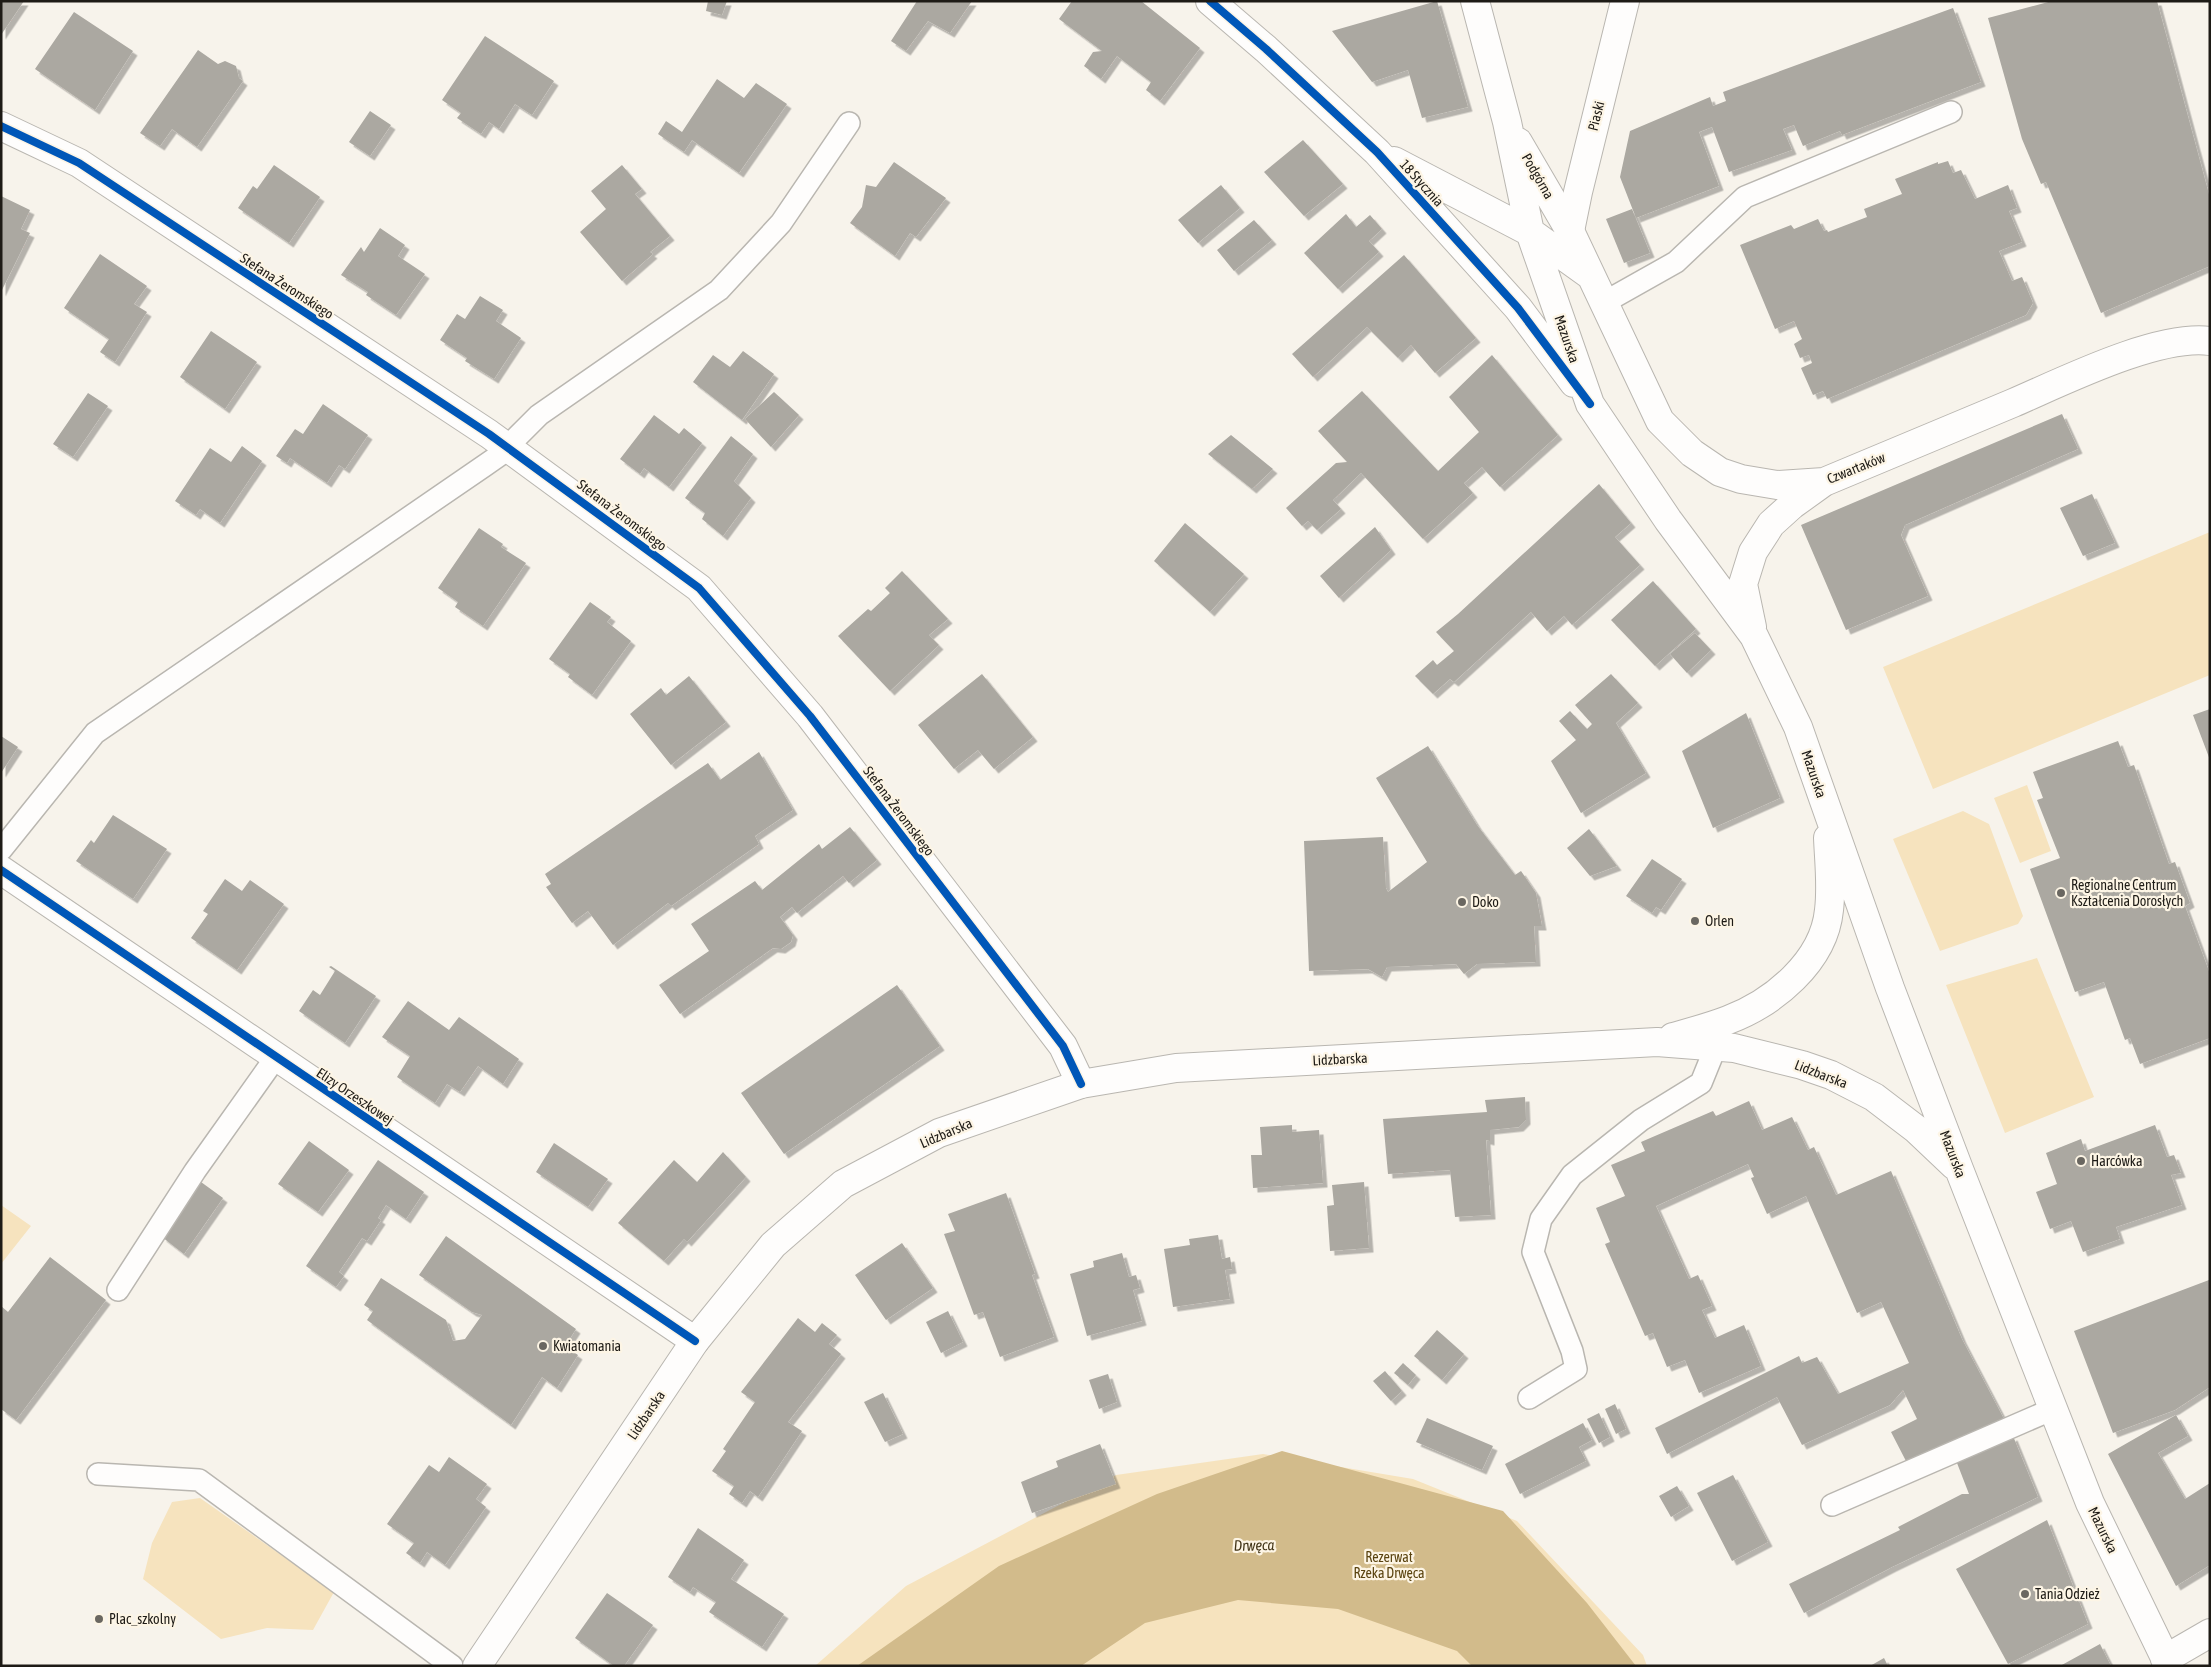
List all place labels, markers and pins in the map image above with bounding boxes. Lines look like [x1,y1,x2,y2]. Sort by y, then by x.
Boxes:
place label: Regionalne Centrum Kształcenia Dorosłych [2071,877,2183,909]
marker: Regionalne Centrum Kształcenia Dorosłych [2055,887,2067,899]
place label: Doko [1472,894,1499,910]
marker: Doko [1456,896,1468,908]
place label: Orlen [1705,913,1734,929]
marker: Orlen [1689,915,1701,927]
place label: Harcówka [2091,1153,2142,1169]
marker: Harcówka [2075,1155,2087,1167]
place label: Kwiatomania [553,1338,621,1354]
marker: Kwiatomania [537,1340,549,1352]
place label: Tania Odzież [2035,1586,2100,1602]
marker: Tania Odzież [2019,1588,2031,1600]
place label: Plac_szkolny [109,1611,176,1627]
marker: Plac_szkolny [93,1613,105,1625]

